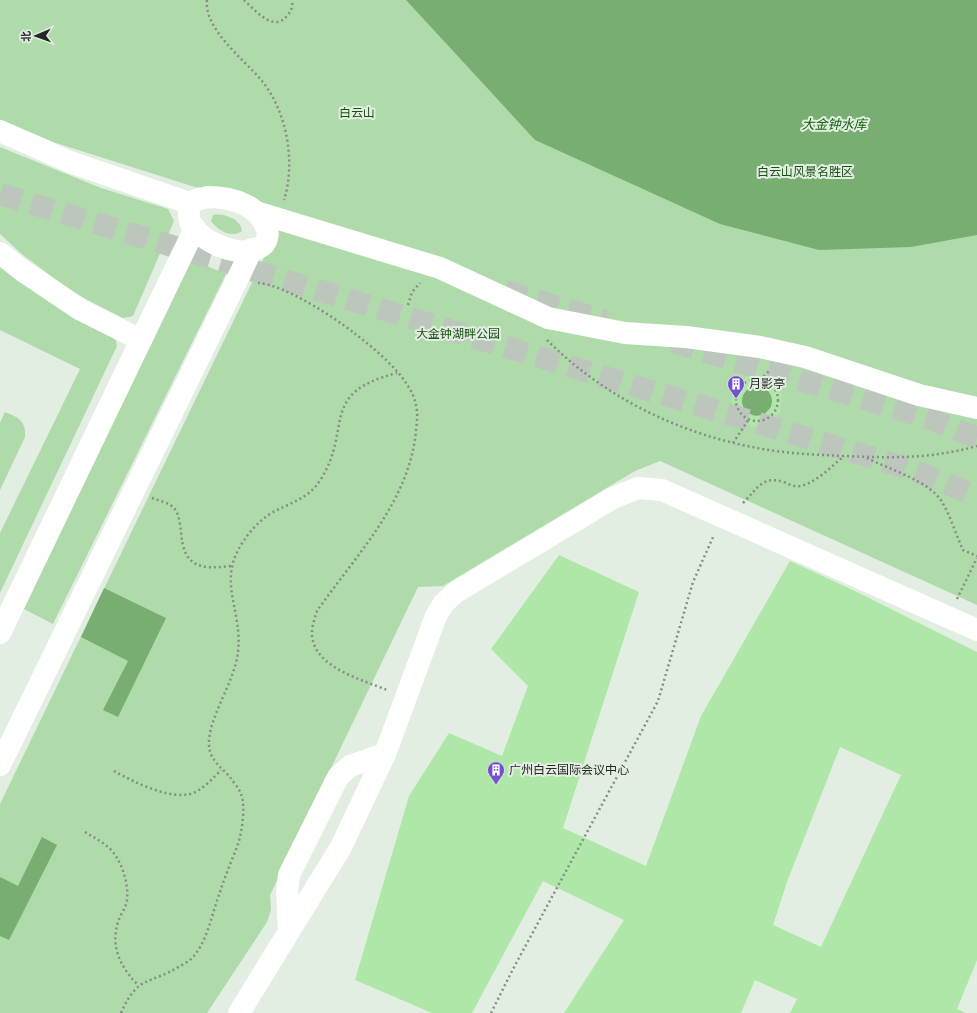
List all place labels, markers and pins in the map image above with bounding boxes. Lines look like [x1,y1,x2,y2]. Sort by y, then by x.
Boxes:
building icon: 月影亭 [726,374,746,399]
place label: 月影亭 [749,377,785,391]
building icon: 广州白云国际会议中心 [486,760,506,785]
place label: 广州白云国际会议中心 [509,763,629,777]

